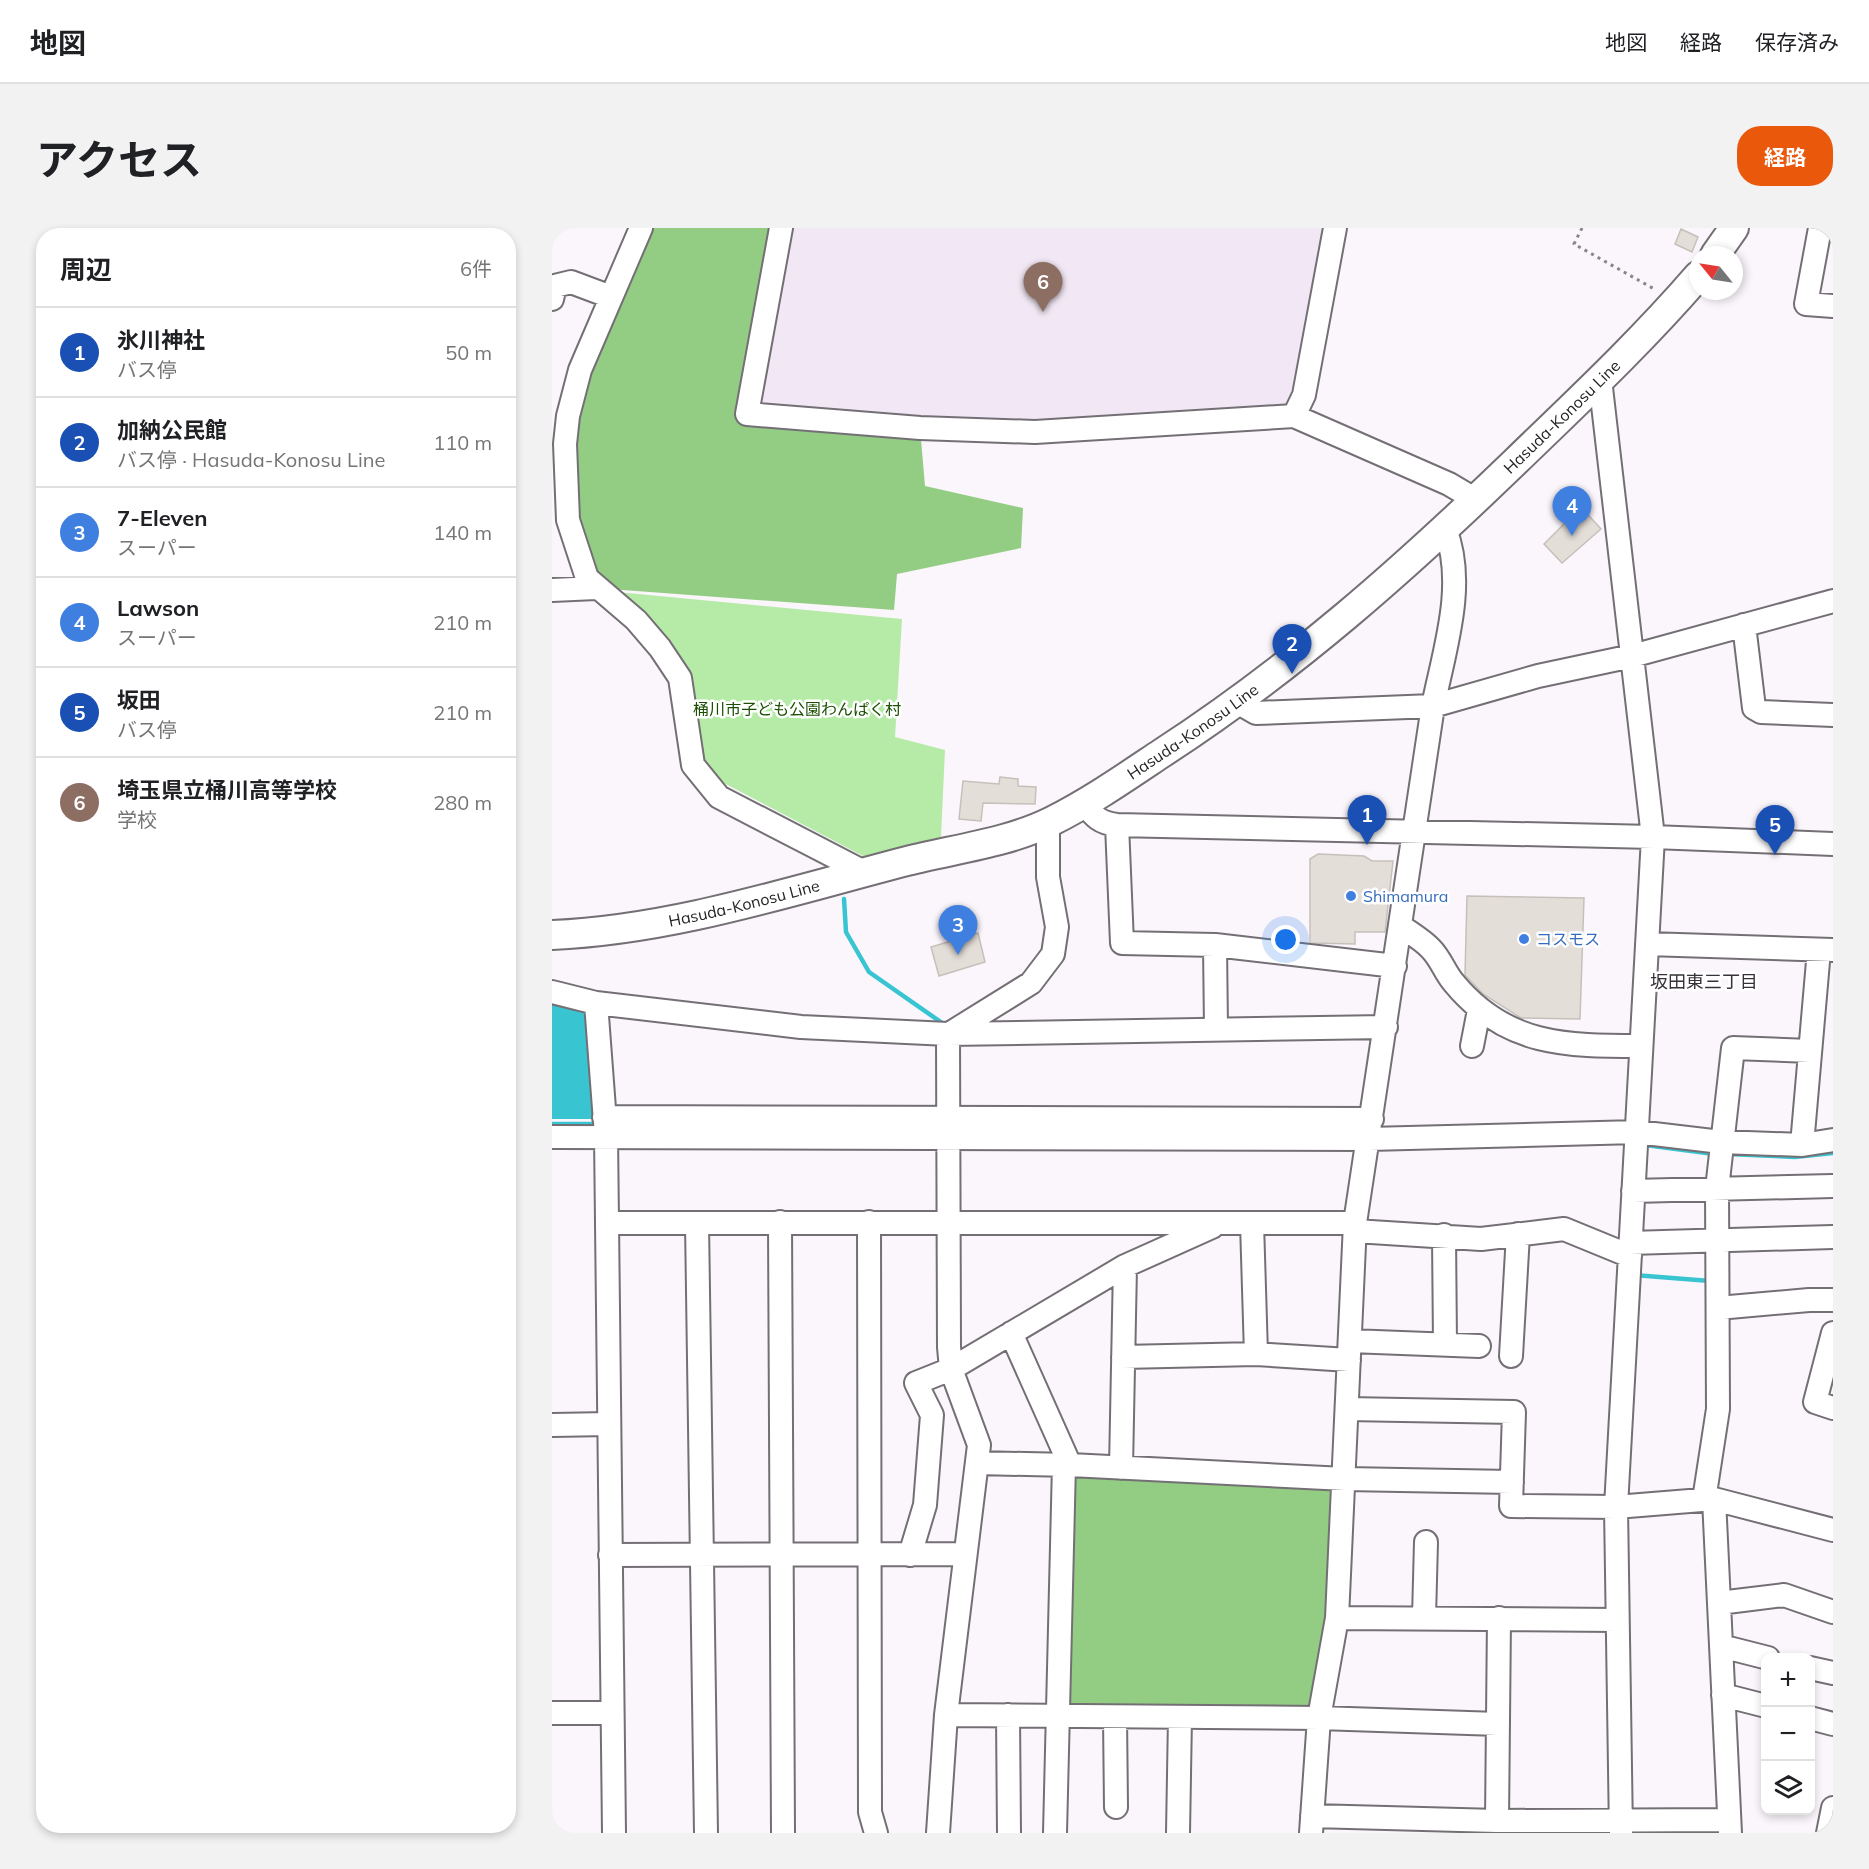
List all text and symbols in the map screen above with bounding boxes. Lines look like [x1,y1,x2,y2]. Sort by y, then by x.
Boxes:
text: 地図 [30,25,86,60]
text: 地図 [1605,29,1647,55]
text: 経路 [1680,29,1722,55]
text: 保存済み [1755,29,1839,55]
button: 経路 [1737,126,1833,186]
text: アクセス [36,133,202,186]
north arrow [1689,246,1743,300]
text: 周辺 [60,253,112,286]
text: 6件 [460,256,492,281]
pin: 6 [1024,262,1062,312]
text: 氷川神社 [117,326,205,354]
text: 1 [74,340,86,365]
text: 50 m [445,340,492,365]
street label: Hasuda-Konosu Line [1499,355,1624,478]
text: バス停 [117,357,177,382]
text: 加納公民館 [117,416,227,444]
text: 2 [74,430,86,455]
text: 110 m [433,430,492,455]
text: バス停 · Hasuda-Konosu Line [117,447,385,472]
pin: 4 [1552,486,1592,536]
text: 7-Eleven [117,504,208,532]
text: 3 [74,520,86,545]
text: 140 m [433,520,492,545]
text: スーパー [117,535,197,560]
text: Lawson [117,594,199,622]
text: 4 [74,610,86,635]
text: 210 m [433,610,492,635]
pin: 2 [1272,624,1312,674]
text: スーパー [117,625,197,650]
street label: Hasuda-Konosu Line [1123,679,1262,784]
text: 坂田 [117,686,161,714]
park label: 桶川市子ども公園わんぱく村 [693,699,901,719]
text: 5 [74,700,86,725]
text: 210 m [433,700,492,725]
text: バス停 [117,717,177,742]
text: 埼玉県立桶川高等学校 [117,776,337,804]
text: 6 [74,790,86,815]
text: 280 m [433,790,492,815]
pin: 1 [1348,796,1386,845]
pin: 5 [1756,806,1794,855]
text: 学校 [117,807,157,832]
street label: Hasuda-Konosu Line [667,875,822,931]
place label: Shimamura [1363,886,1448,906]
marker: Shimamura [1344,889,1358,903]
pin: 3 [938,906,978,955]
your location [1271,925,1300,954]
place label: コスモス [1536,929,1600,949]
marker: コスモス [1517,932,1531,946]
district label: 坂田東三丁目 [1650,970,1758,993]
map controls [1761,1653,1815,1815]
button: + [1761,1653,1815,1707]
button: − [1761,1707,1815,1761]
button: layers [1761,1761,1815,1815]

